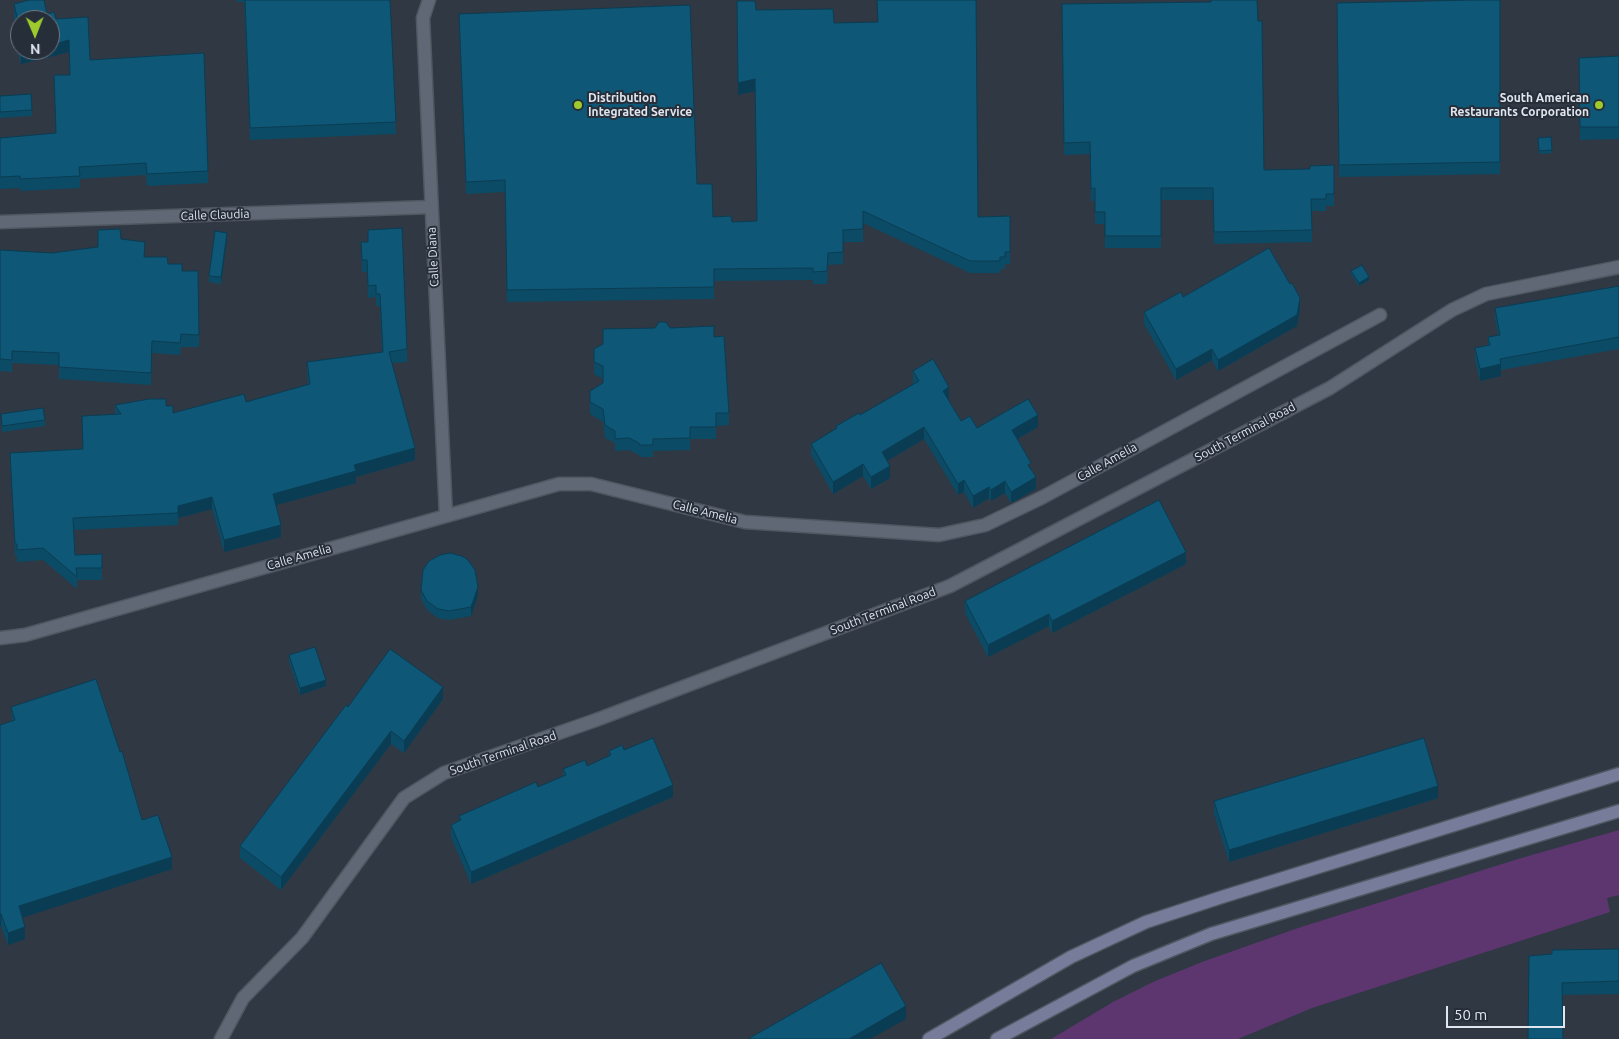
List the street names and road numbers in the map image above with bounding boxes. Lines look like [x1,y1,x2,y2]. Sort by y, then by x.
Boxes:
street label: Calle Claudia [180,207,250,223]
street label: Calle Diana [424,227,442,287]
street label: South Terminal Road [1192,399,1298,465]
street label: Calle Amelia [1075,440,1139,484]
street label: Calle Amelia [671,497,739,527]
street label: Calle Amelia [265,541,333,573]
street label: South Terminal Road [828,584,938,638]
street label: South Terminal Road [448,728,558,778]

